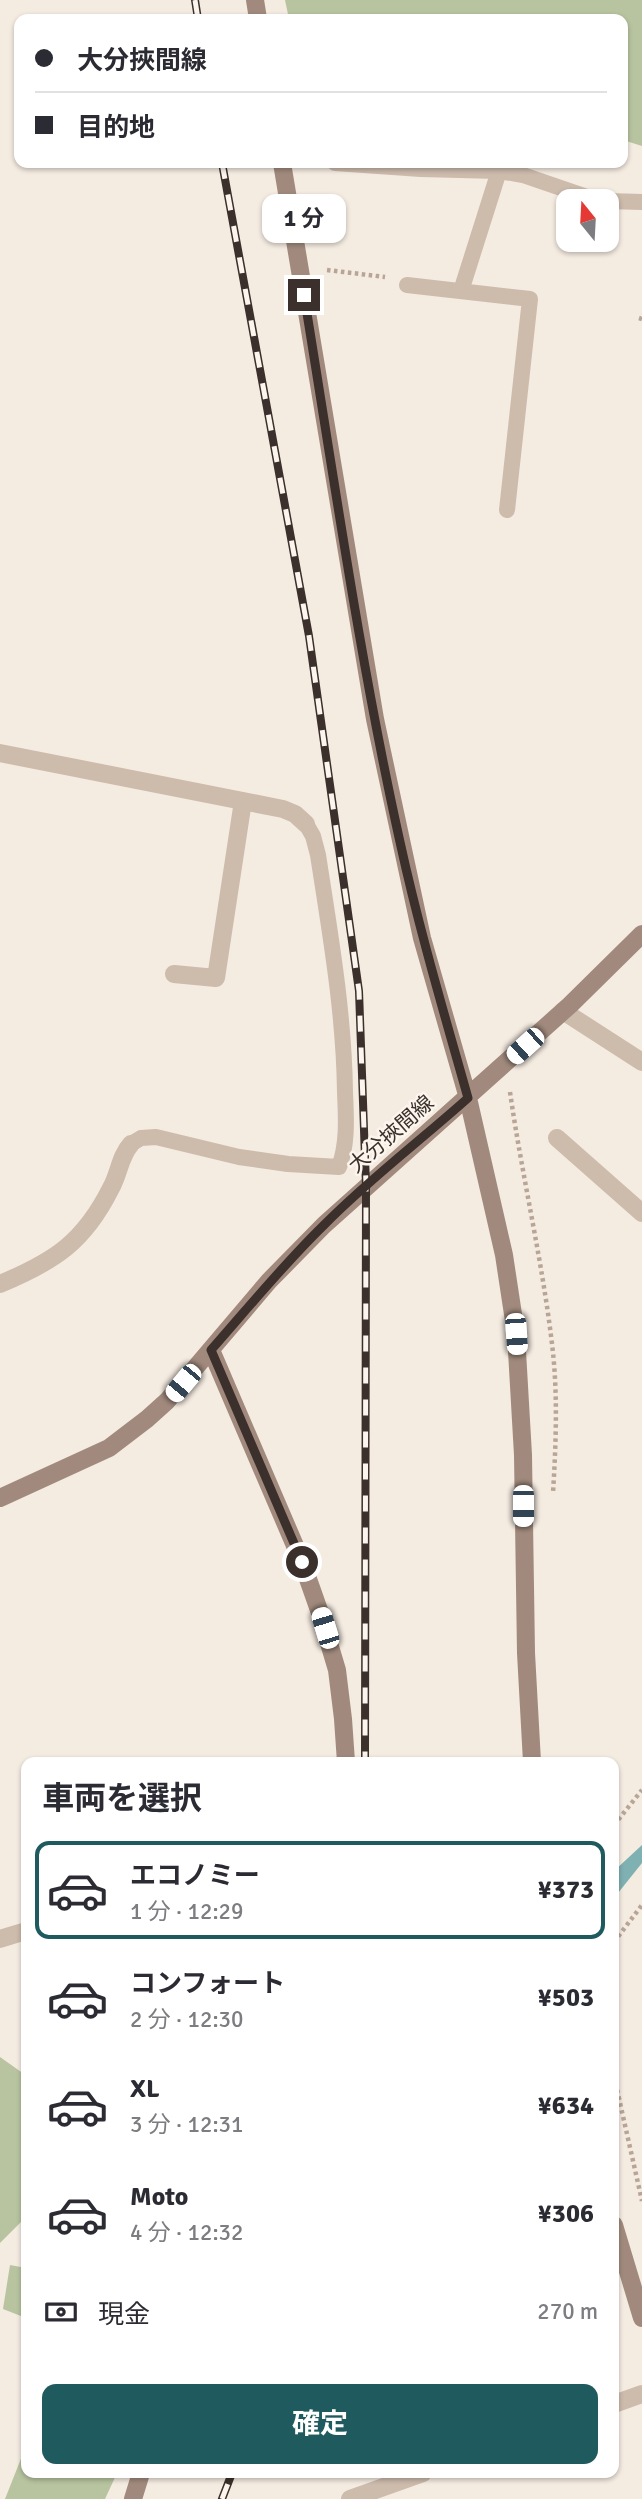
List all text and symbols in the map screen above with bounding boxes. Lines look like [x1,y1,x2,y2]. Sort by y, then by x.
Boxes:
text: 大分挾間線 [77,45,207,77]
text: 目的地 [77,112,155,144]
north arrow [556,189,620,252]
map controls [556,189,619,252]
callout: 1 分 [262,194,346,243]
text: 1 分 [284,204,324,233]
route end [288,279,320,311]
car [503,1024,548,1068]
street label: 大分挾間線 [343,1090,439,1178]
car [505,1312,528,1356]
car [162,1360,205,1406]
car [513,1485,534,1527]
route start [286,1546,318,1578]
car [309,1605,342,1651]
text: 車両を選択 [42,1779,202,1818]
icon: car [46,1859,109,1922]
text: エコノミー [130,1860,260,1892]
text: ¥373 [538,1874,594,1906]
text: 1 分 · 12:29 [130,1897,243,1926]
icon: car [46,1967,109,2030]
text: コンフォート [130,1968,285,2000]
text: ¥503 [538,1982,594,2014]
text: 2 分 · 12:30 [130,2005,243,2034]
text: XL [130,2073,160,2105]
icon: car [46,2075,109,2138]
text: ¥634 [538,2090,594,2122]
text: 3 分 · 12:31 [130,2110,243,2139]
text: Moto [130,2181,188,2213]
icon: car [46,2183,109,2246]
text: ¥306 [538,2198,594,2230]
text: 4 分 · 12:32 [130,2218,243,2247]
icon: cash [42,2293,80,2331]
text: 270 m [537,2297,598,2326]
text: 現金 [98,2299,150,2331]
button: 確定 [42,2384,598,2464]

